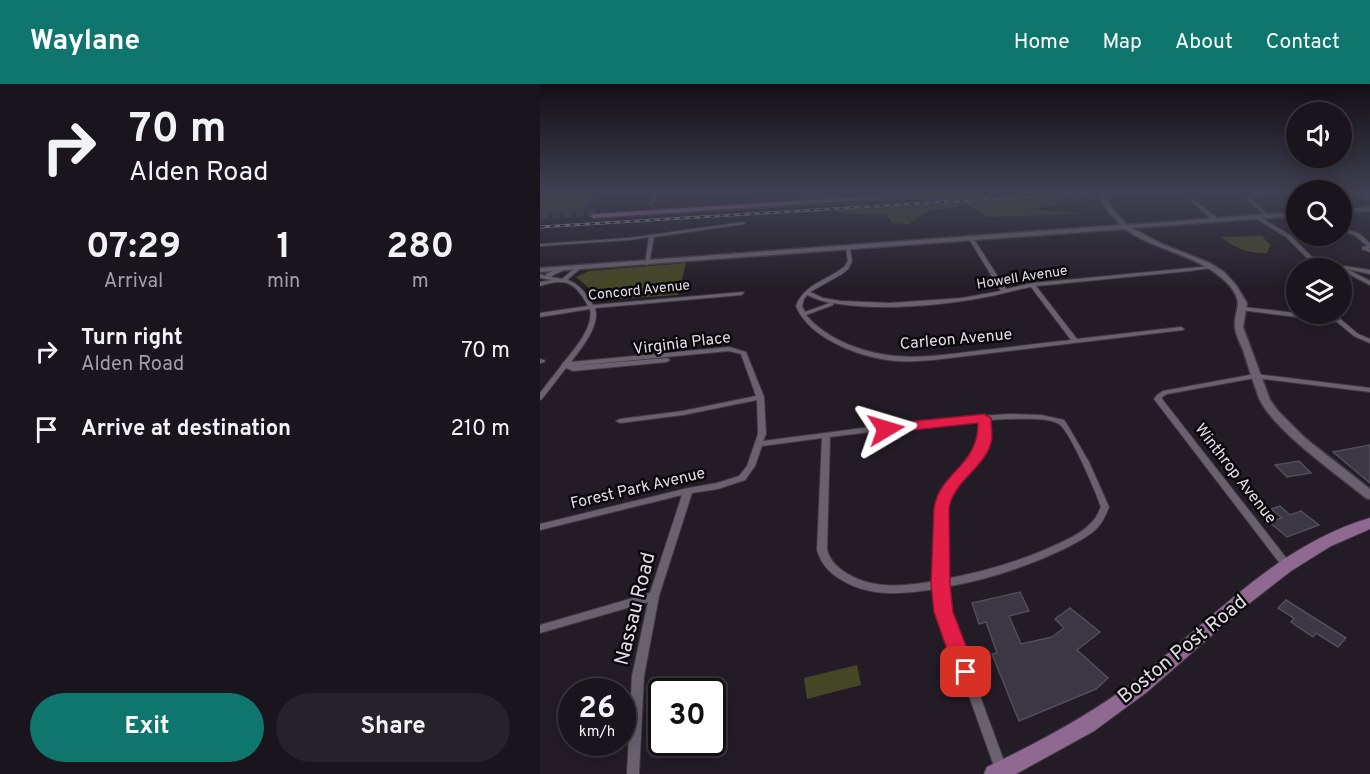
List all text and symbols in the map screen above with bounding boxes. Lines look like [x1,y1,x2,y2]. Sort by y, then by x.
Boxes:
text: Waylane [30,24,140,60]
text: Home [1014,29,1070,56]
text: Map [1103,29,1142,56]
text: About [1175,29,1233,56]
text: Contact [1266,29,1340,56]
map controls [1286,102,1352,324]
button: sound [1286,102,1352,168]
text: 70 m [129,104,227,157]
icon: right [30,108,108,186]
text: Alden Road [129,156,268,190]
button: search [1286,180,1352,246]
text: 07:29 [86,225,181,271]
text: 1 [277,225,291,271]
text: 280 [386,225,454,271]
button: layers [1286,258,1352,324]
street label: Howell Avenue [975,262,1069,294]
text: Arrival [104,269,163,295]
text: min [267,269,300,295]
text: m [412,269,429,295]
street label: Concord Avenue [587,277,691,305]
text: Turn right [81,325,183,352]
street label: Carleon Avenue [899,325,1013,355]
street label: Virginia Place [632,328,732,360]
icon: right [30,335,63,368]
text: 70 m [461,338,510,365]
text: Alden Road [81,352,184,378]
position arrow [854,397,918,461]
icon: arrive [30,413,63,446]
text: Arrive at destination [81,416,291,443]
text: 210 m [450,416,510,443]
street label: Winthrop Avenue [1190,420,1280,528]
street label: Forest Park Avenue [569,464,707,514]
street label: Nassau Road [609,550,663,668]
street label: Boston Post Road [1113,590,1253,710]
pin [940,646,991,697]
icon: arrive [949,655,982,688]
speed limit sign: 30 [648,678,726,756]
text: 26 [579,691,615,728]
button: Exit [30,693,264,762]
button: Share [276,693,510,762]
text: km/h [579,723,615,742]

